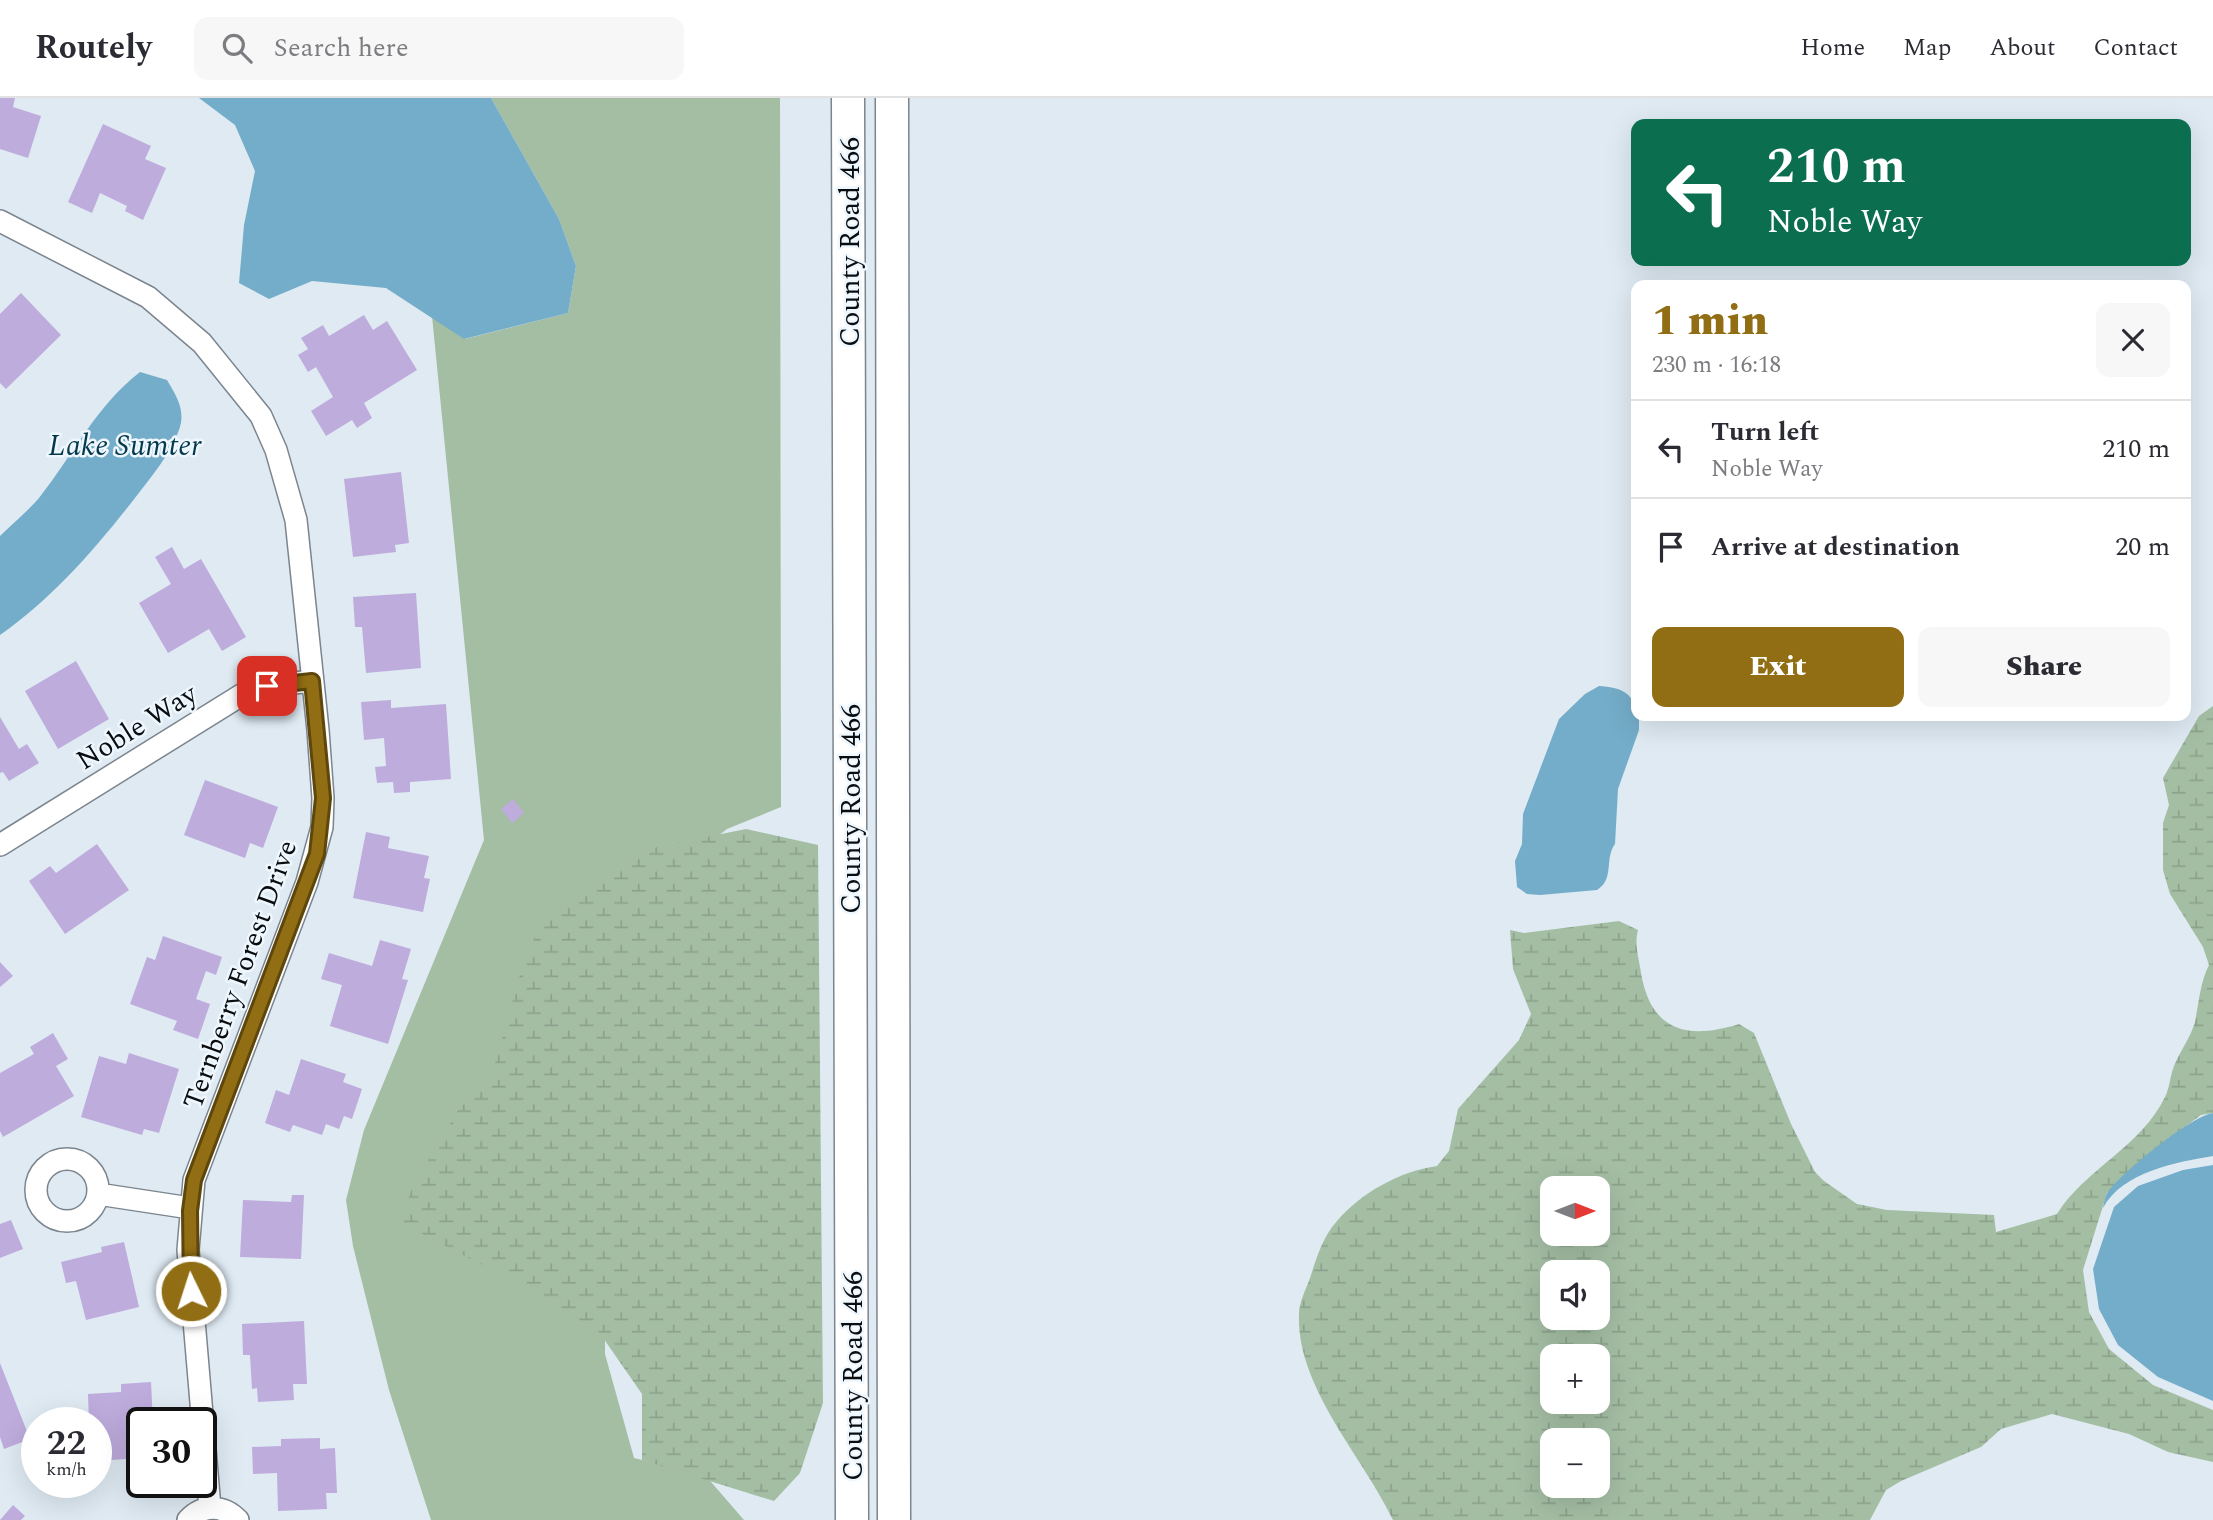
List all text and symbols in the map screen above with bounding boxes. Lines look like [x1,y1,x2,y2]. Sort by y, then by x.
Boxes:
search box [194,17,684,80]
text: Routely [35,23,152,73]
text: Search here [274,28,409,68]
icon: search [218,29,256,67]
text: Home [1800,30,1865,66]
text: Map [1903,30,1951,66]
text: About [1989,30,2055,66]
text: Contact [2093,30,2178,66]
text: 210 m [1767,130,1906,205]
street label: County Road 466 [829,137,872,347]
icon: left [1652,147,1743,238]
text: Noble Way [1767,198,1922,247]
text: 1 min [1652,290,1768,353]
button: close [2096,303,2170,377]
text: 230 m · 16:18 [1652,348,1781,383]
text: Turn left [1711,412,1819,452]
water label: Lake Sumter [48,423,202,469]
text: 210 m [2102,429,2170,469]
icon: left [1652,430,1690,468]
text: Noble Way [1711,452,1822,487]
text: Arrive at destination [1711,527,1960,567]
text: 20 m [2115,527,2170,567]
icon: arrive [1652,528,1690,566]
button: Exit [1652,627,1904,707]
button: Share [1918,627,2170,707]
pin [237,656,297,716]
icon: arrive [248,667,286,705]
street label: Noble Way [68,672,207,781]
street label: County Road 466 [830,704,873,914]
street label: Ternberry Forest Drive [172,834,309,1115]
north arrow [1540,1176,1610,1246]
map controls [1540,1176,1610,1498]
position arrow [154,1254,228,1328]
button: sound [1540,1260,1610,1330]
street label: County Road 466 [832,1271,875,1481]
button: + [1540,1344,1610,1414]
speed limit sign: 30 [126,1407,217,1498]
text: 22 [47,1417,86,1470]
button: − [1540,1428,1610,1498]
text: km/h [46,1456,87,1483]

